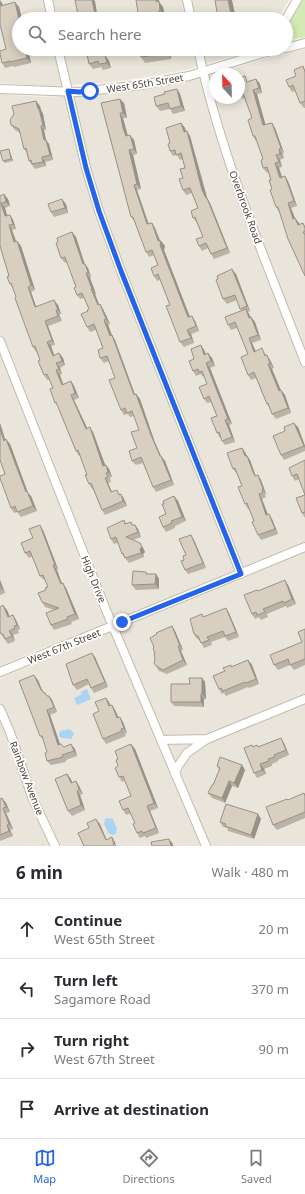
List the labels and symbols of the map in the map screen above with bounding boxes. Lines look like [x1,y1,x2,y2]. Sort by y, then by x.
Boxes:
north arrow [209,68,245,104]
street label: West 65th Street [106,70,185,96]
route start [81,82,99,100]
street label: Overbrook Road [226,169,266,245]
street label: High Drive [78,553,110,605]
route end [113,613,131,631]
street label: West 67th Street [25,625,103,667]
street label: Rainbow Avenue [6,739,48,817]

